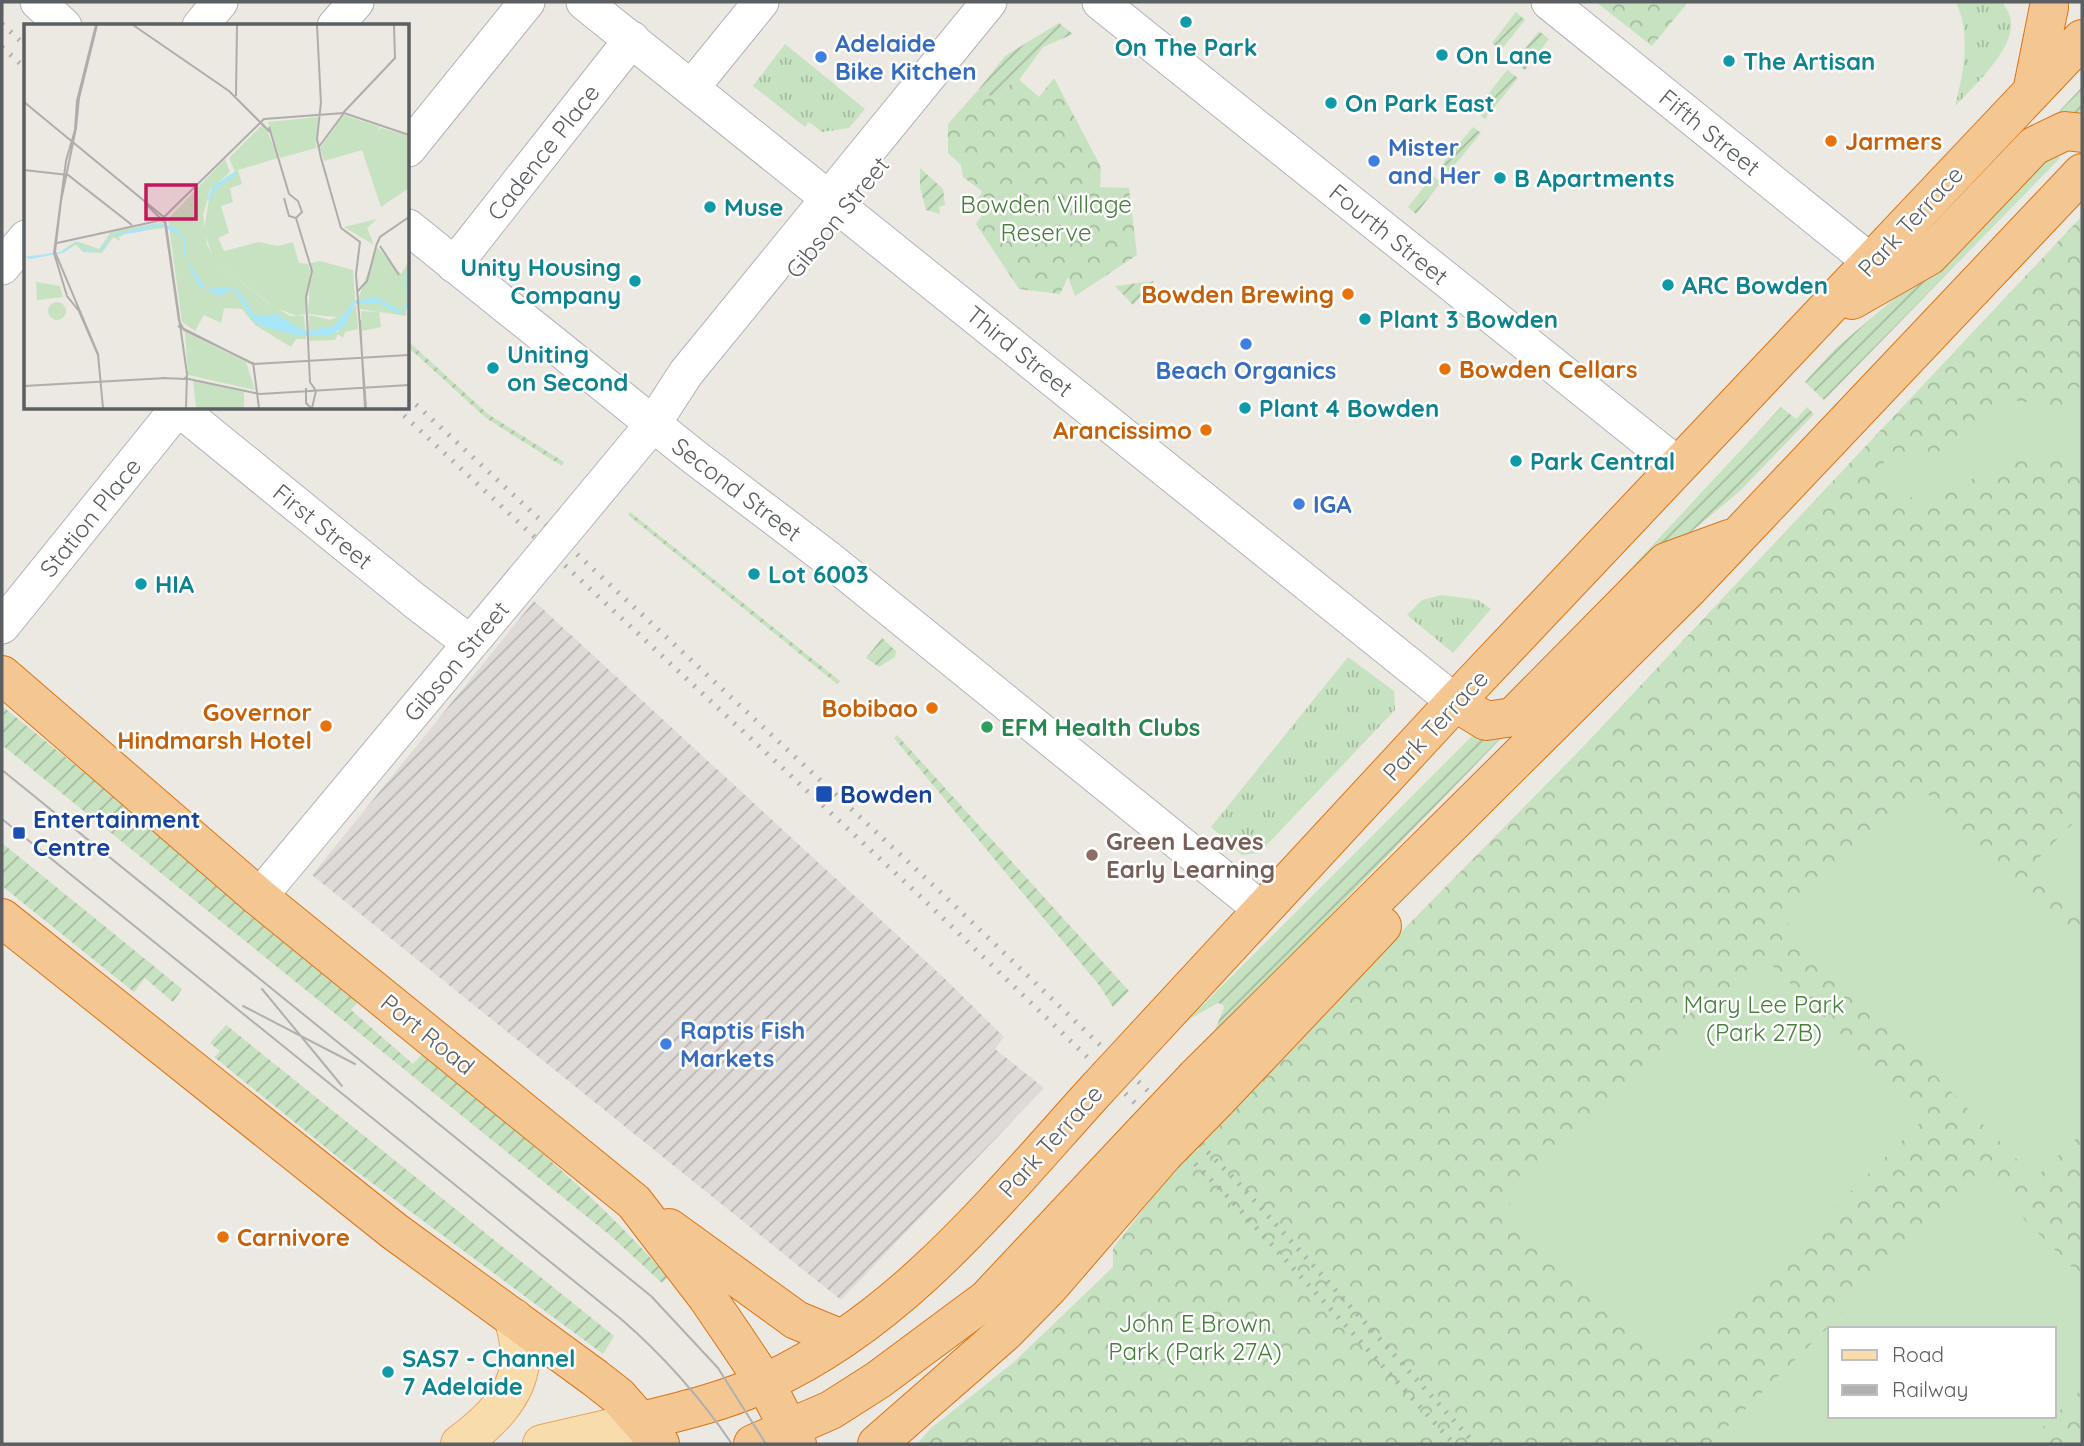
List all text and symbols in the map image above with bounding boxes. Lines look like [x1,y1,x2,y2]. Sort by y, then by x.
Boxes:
marker: On The Park [1178,14,1194,30]
inset map [24,24,410,410]
place label: Adelaide Bike Kitchen [835,28,976,86]
place label: On The Park [1115,32,1257,62]
place label: On Lane [1456,40,1552,70]
place label: The Artisan [1743,46,1875,76]
marker: On Lane [1434,47,1450,63]
marker: Adelaide Bike Kitchen [813,49,829,65]
marker: The Artisan [1721,53,1737,69]
street label: Cadence Place [480,78,606,226]
street label: Fifth Street [1653,82,1767,182]
place label: On Park East [1345,88,1495,118]
marker: On Park East [1323,95,1339,111]
place label: Jarmers [1845,126,1942,156]
place label: Mister and Her [1388,132,1481,190]
marker: Jarmers [1823,133,1839,149]
street label: Gibson Street [779,150,895,284]
marker: Mister and Her [1366,153,1382,169]
street label: Park Terrace [1851,159,1969,283]
place label: B Apartments [1514,163,1675,193]
marker: B Apartments [1492,170,1508,186]
street label: Fourth Street [1323,177,1455,291]
park label: Bowden Village Reserve [960,189,1132,247]
place label: Muse [724,192,783,222]
marker: Muse [702,199,718,215]
place label: Unity Housing Company [460,252,621,310]
place label: ARC Bowden [1682,270,1828,300]
marker: Unity Housing Company [627,273,643,289]
marker: ARC Bowden [1660,277,1676,293]
place label: Bowden Brewing [1141,279,1334,309]
marker: Bowden Brewing [1340,286,1356,302]
street label: Third Street [961,299,1079,403]
place label: Plant 3 Bowden [1379,304,1558,334]
marker: Plant 3 Bowden [1357,311,1373,327]
marker: Beach Organics [1238,336,1254,352]
place label: Uniting on Second [507,339,628,397]
place label: Bowden Cellars [1459,354,1638,384]
place label: Beach Organics [1156,355,1336,385]
marker: Uniting on Second [485,360,501,376]
marker: Bowden Cellars [1437,361,1453,377]
place label: Plant 4 Bowden [1259,393,1439,423]
marker: Plant 4 Bowden [1237,400,1253,416]
place label: Arancissimo [1053,415,1192,445]
marker: Arancissimo [1198,422,1214,438]
street label: Second Street [666,431,808,547]
place label: Park Central [1530,446,1675,476]
street label: Station Place [33,451,147,583]
marker: Park Central [1508,453,1524,469]
street label: First Street [267,477,379,575]
place label: IGA [1313,489,1352,519]
marker: IGA [1291,496,1307,512]
place label: Lot 6003 [768,559,869,589]
marker: Lot 6003 [746,566,762,582]
place label: HIA [155,569,195,599]
marker: HIA [133,576,149,592]
street label: Gibson Street [397,595,515,727]
street label: Park Terrace [1376,663,1494,787]
place label: Bobibao [821,693,918,723]
place label: Governor Hindmarsh Hotel [117,697,312,755]
marker: Bobibao [924,700,940,716]
place label: EFM Health Clubs [1001,712,1200,742]
marker: Governor Hindmarsh Hotel [318,718,334,734]
marker: EFM Health Clubs [979,719,995,735]
place label: Bowden [840,779,933,809]
marker: Bowden [814,784,834,804]
place label: Entertainment Centre [33,804,201,862]
marker: Entertainment Centre [11,825,27,841]
place label: Green Leaves Early Learning [1106,826,1275,884]
marker: Green Leaves Early Learning [1084,847,1100,863]
street label: Port Road [375,987,481,1081]
park label: Mary Lee Park (Park 27B) [1683,989,1845,1047]
place label: Raptis Fish Markets [680,1015,805,1073]
marker: Raptis Fish Markets [658,1036,674,1052]
street label: Park Terrace [992,1078,1108,1204]
place label: Carnivore [237,1222,350,1252]
marker: Carnivore [215,1229,231,1245]
park label: John E Brown Park (Park 27A) [1108,1308,1282,1366]
legend [1828,1327,2056,1418]
text: Road [1892,1341,1944,1367]
place label: SAS7 - Channel 7 Adelaide [402,1343,576,1401]
marker: SAS7 - Channel 7 Adelaide [380,1364,396,1380]
text: Railway [1892,1376,1968,1402]

